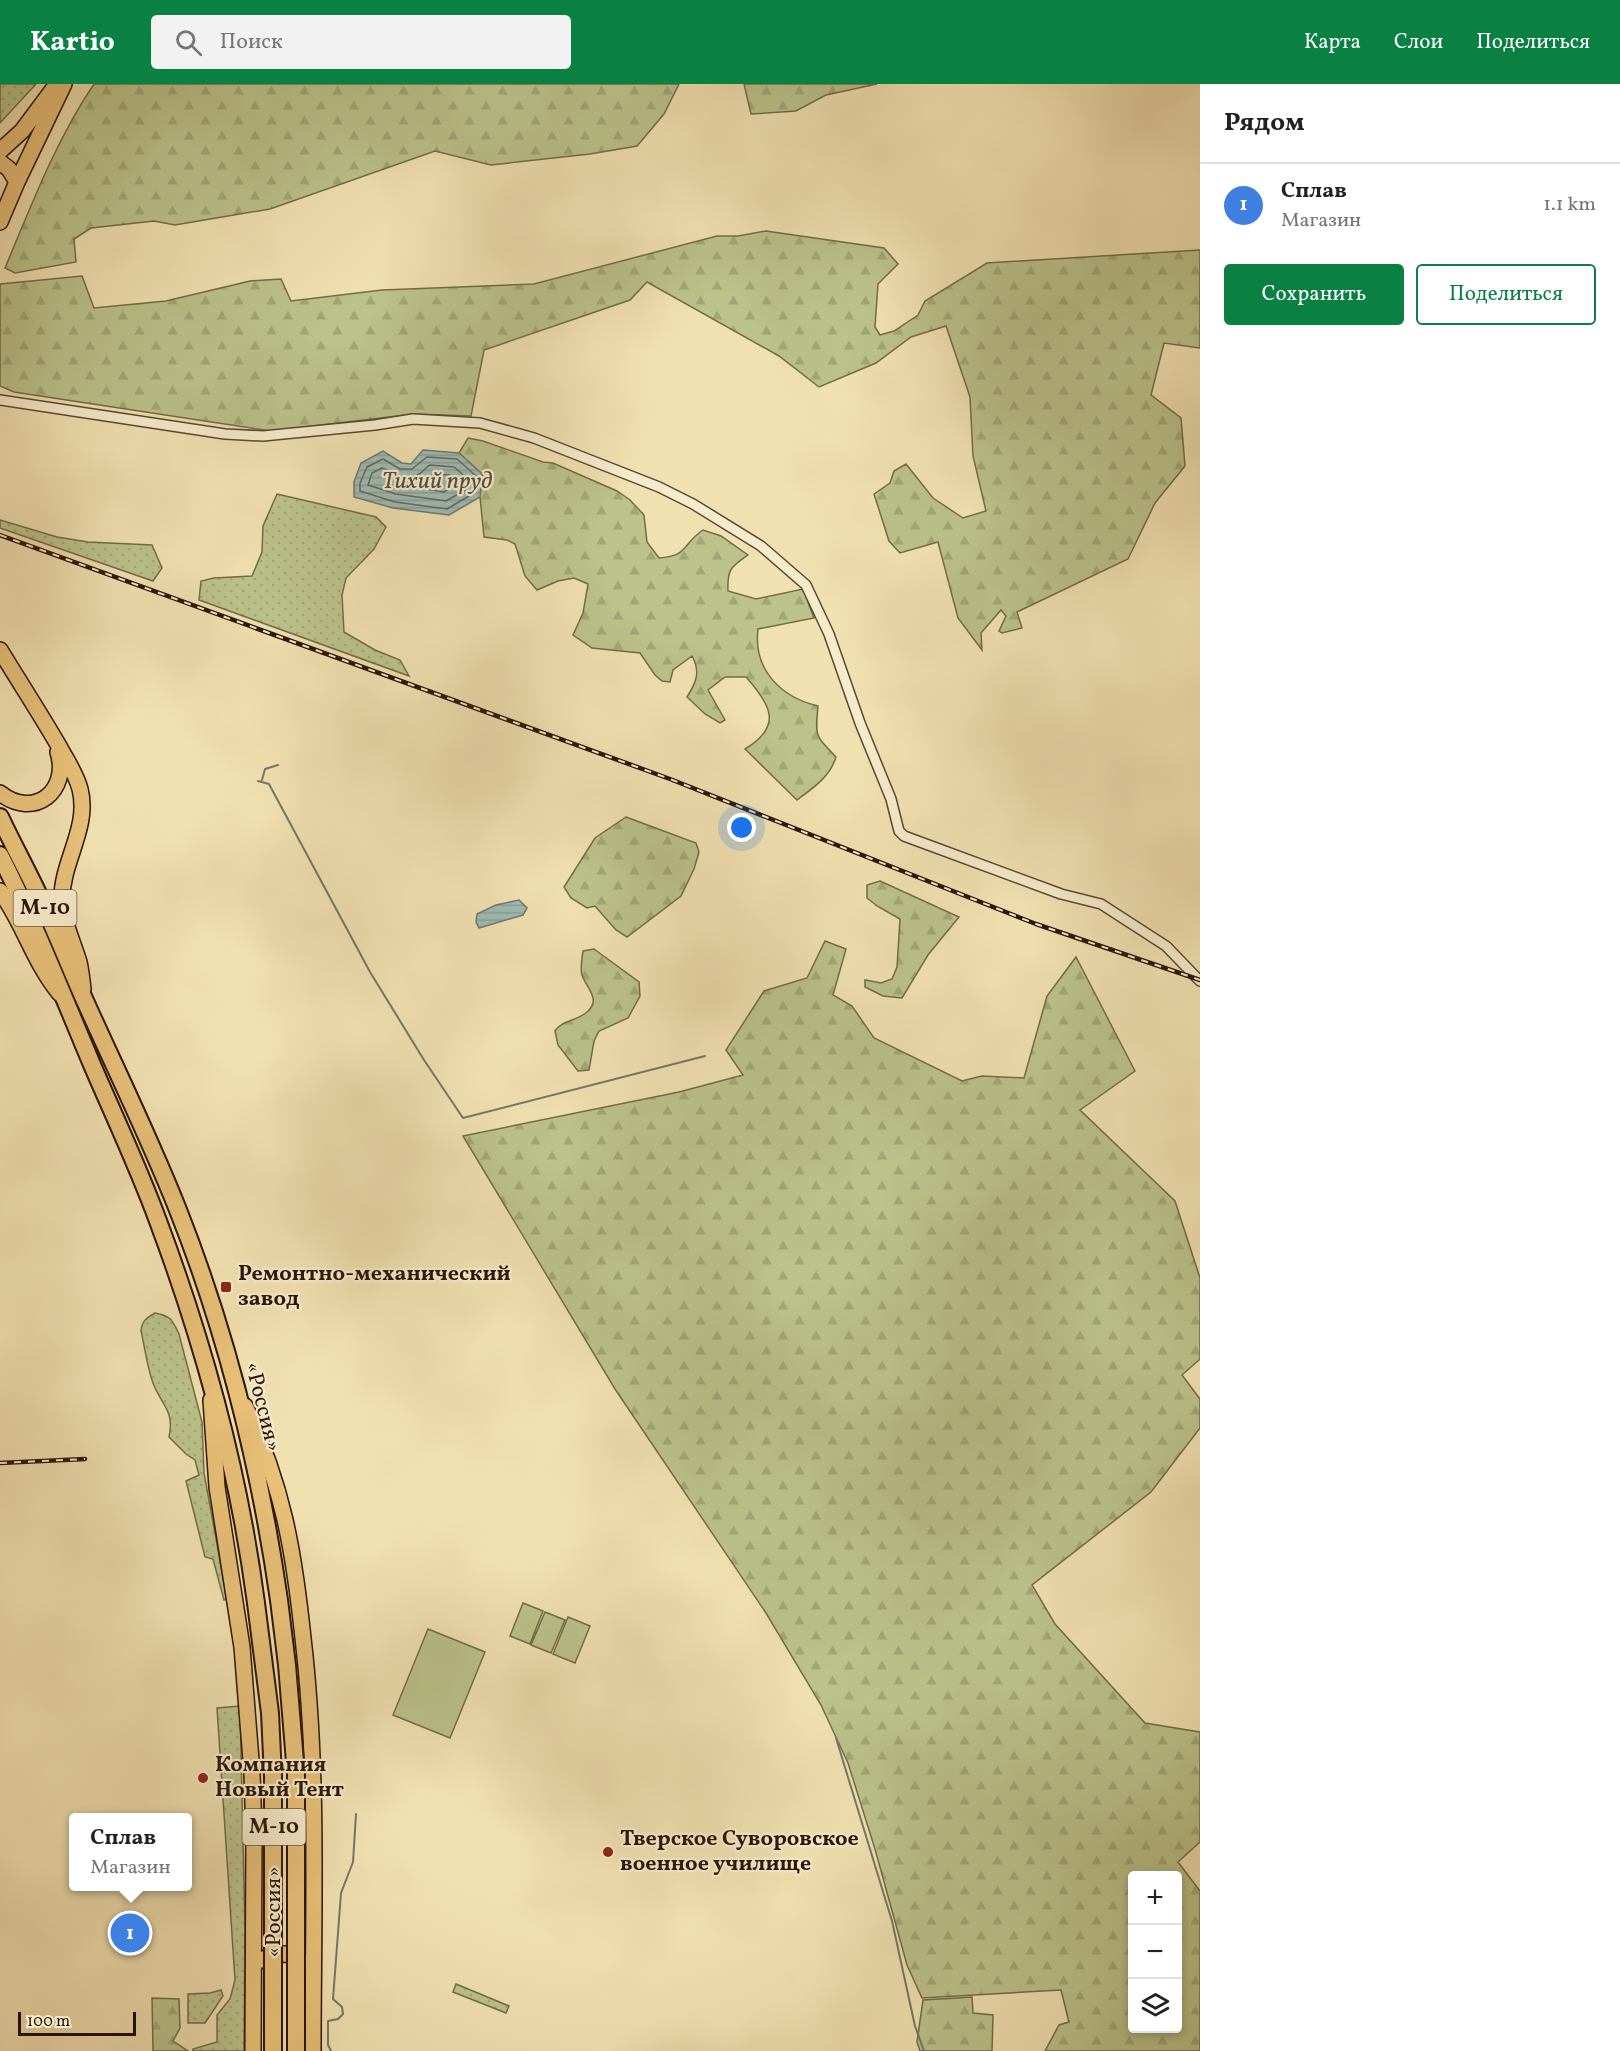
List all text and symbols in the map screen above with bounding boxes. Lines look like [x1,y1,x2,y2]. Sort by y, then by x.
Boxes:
search box [151,15,571,69]
text: Kartio [30,23,115,62]
icon: search [172,26,205,59]
text: Поиск [220,27,283,58]
text: Карта [1304,28,1361,57]
text: Слои [1394,28,1443,57]
text: Поделиться [1476,28,1590,57]
text: Рядом [1224,105,1304,141]
text: Сплав [1281,176,1347,207]
text: 1 [1239,191,1248,219]
text: 1.1 km [1543,191,1596,219]
text: Магазин [1281,207,1361,235]
button: Сохранить [1224,264,1404,325]
button: Поделиться [1416,264,1596,325]
water label: Тихий пруд [382,465,492,499]
your location [727,813,756,842]
road number: М-10 [14,890,76,926]
place label: Ремонтно-механический завод [238,1259,511,1315]
marker: Ремонтно-механический завод [219,1280,233,1294]
street label: «Россия» [236,1359,288,1455]
place label: Компания Новый Тент [215,1750,344,1806]
marker: Компания Новый Тент [196,1771,210,1785]
road number: М-10 [242,1809,306,1845]
popup [69,1813,192,1891]
text: Сплав [90,1823,156,1854]
place label: Тверское Суворовское военное училище [620,1824,859,1880]
marker: Тверское Суворовское военное училище [601,1845,615,1859]
text: Магазин [90,1854,171,1882]
street label: «Россия» [259,1866,290,1958]
map controls [1128,1871,1182,2033]
button: + [1128,1871,1182,1925]
pin: 1 [110,1910,150,1956]
button: − [1128,1925,1182,1979]
button: layers [1128,1979,1182,2033]
scale bar [18,2009,136,2036]
text: 100 m [27,2011,70,2033]

